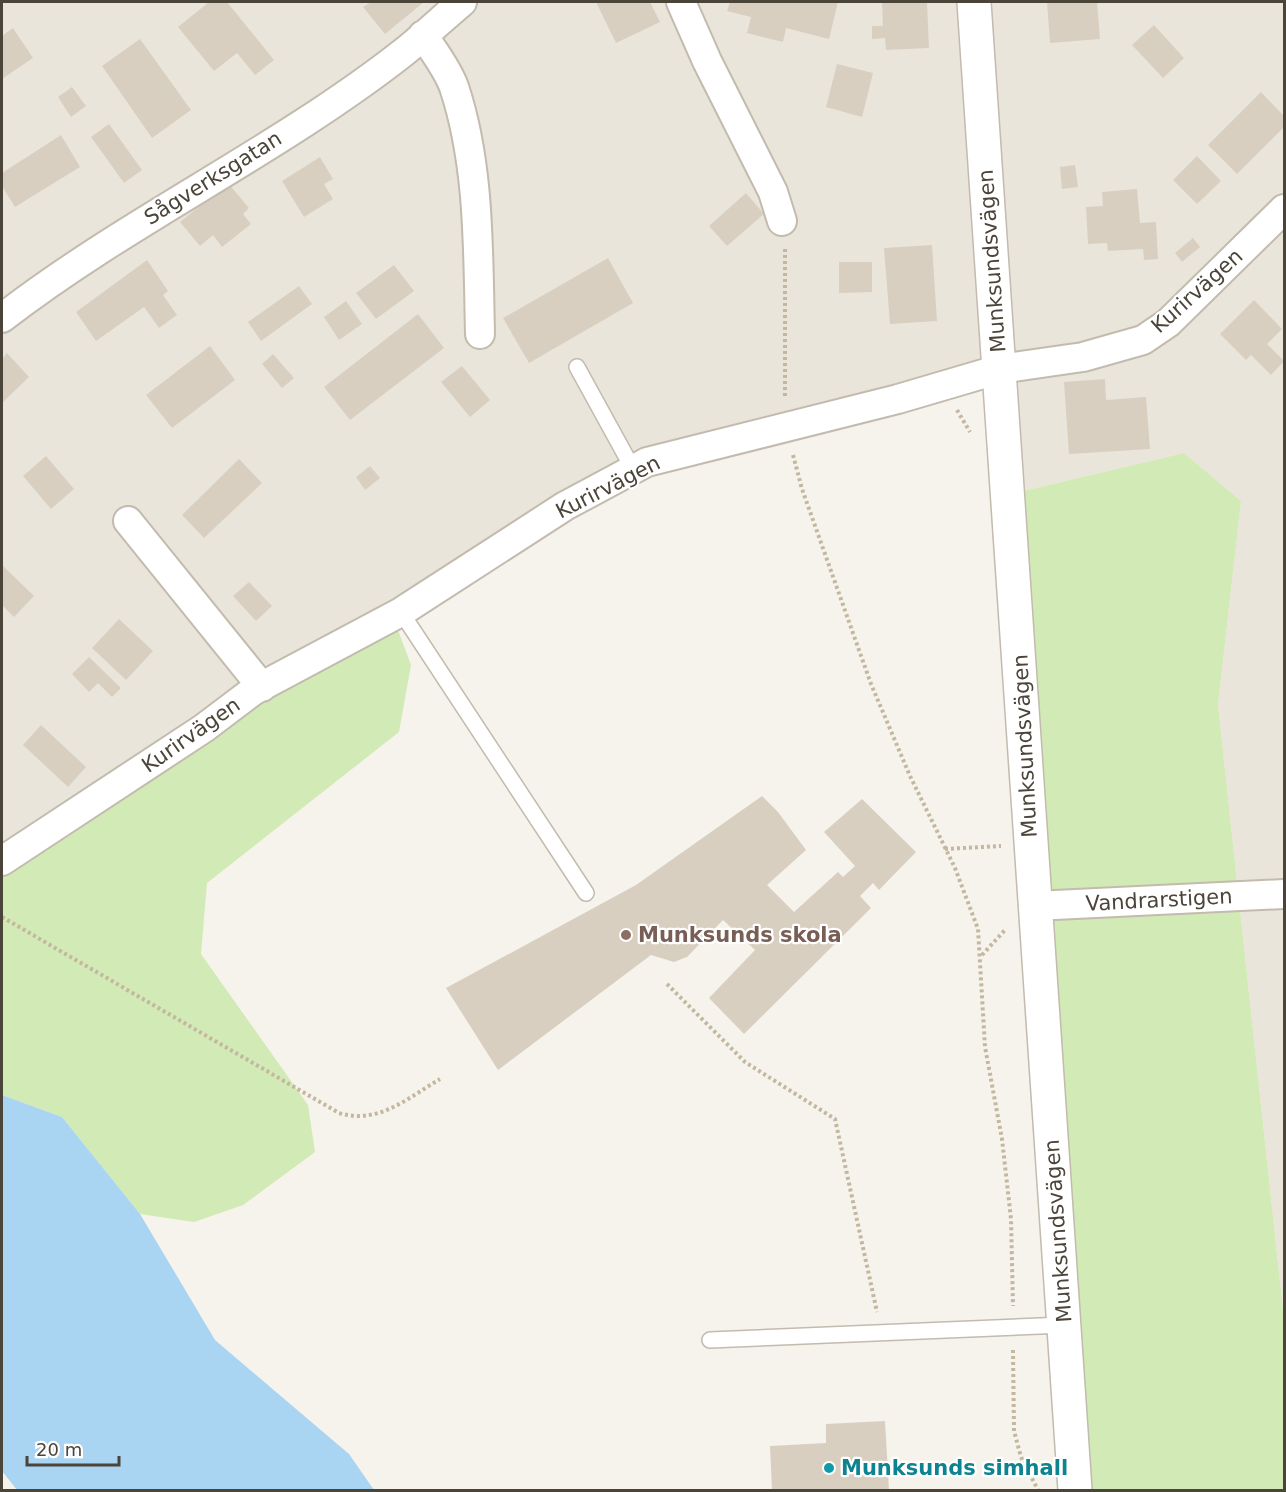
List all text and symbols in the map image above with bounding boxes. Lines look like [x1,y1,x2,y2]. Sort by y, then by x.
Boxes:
street label: Sågverksgatan [139,125,286,230]
street label: Munksundsvägen [974,169,1010,353]
street label: Kurirvägen [1147,244,1247,338]
street label: Kurirvägen [552,450,664,524]
street label: Munksundsvägen [1008,654,1042,838]
street label: Kurirvägen [137,692,245,778]
street label: Vandrarstigen [1085,884,1233,916]
place label: Munksunds skola [638,923,842,947]
marker: Munksunds skola [619,928,633,942]
street label: Munksundsvägen [1040,1139,1076,1323]
scale bar [27,1429,118,1467]
text: 20 m [36,1439,82,1460]
place label: Munksunds simhall [841,1456,1068,1480]
marker: Munksunds simhall [822,1461,836,1475]

